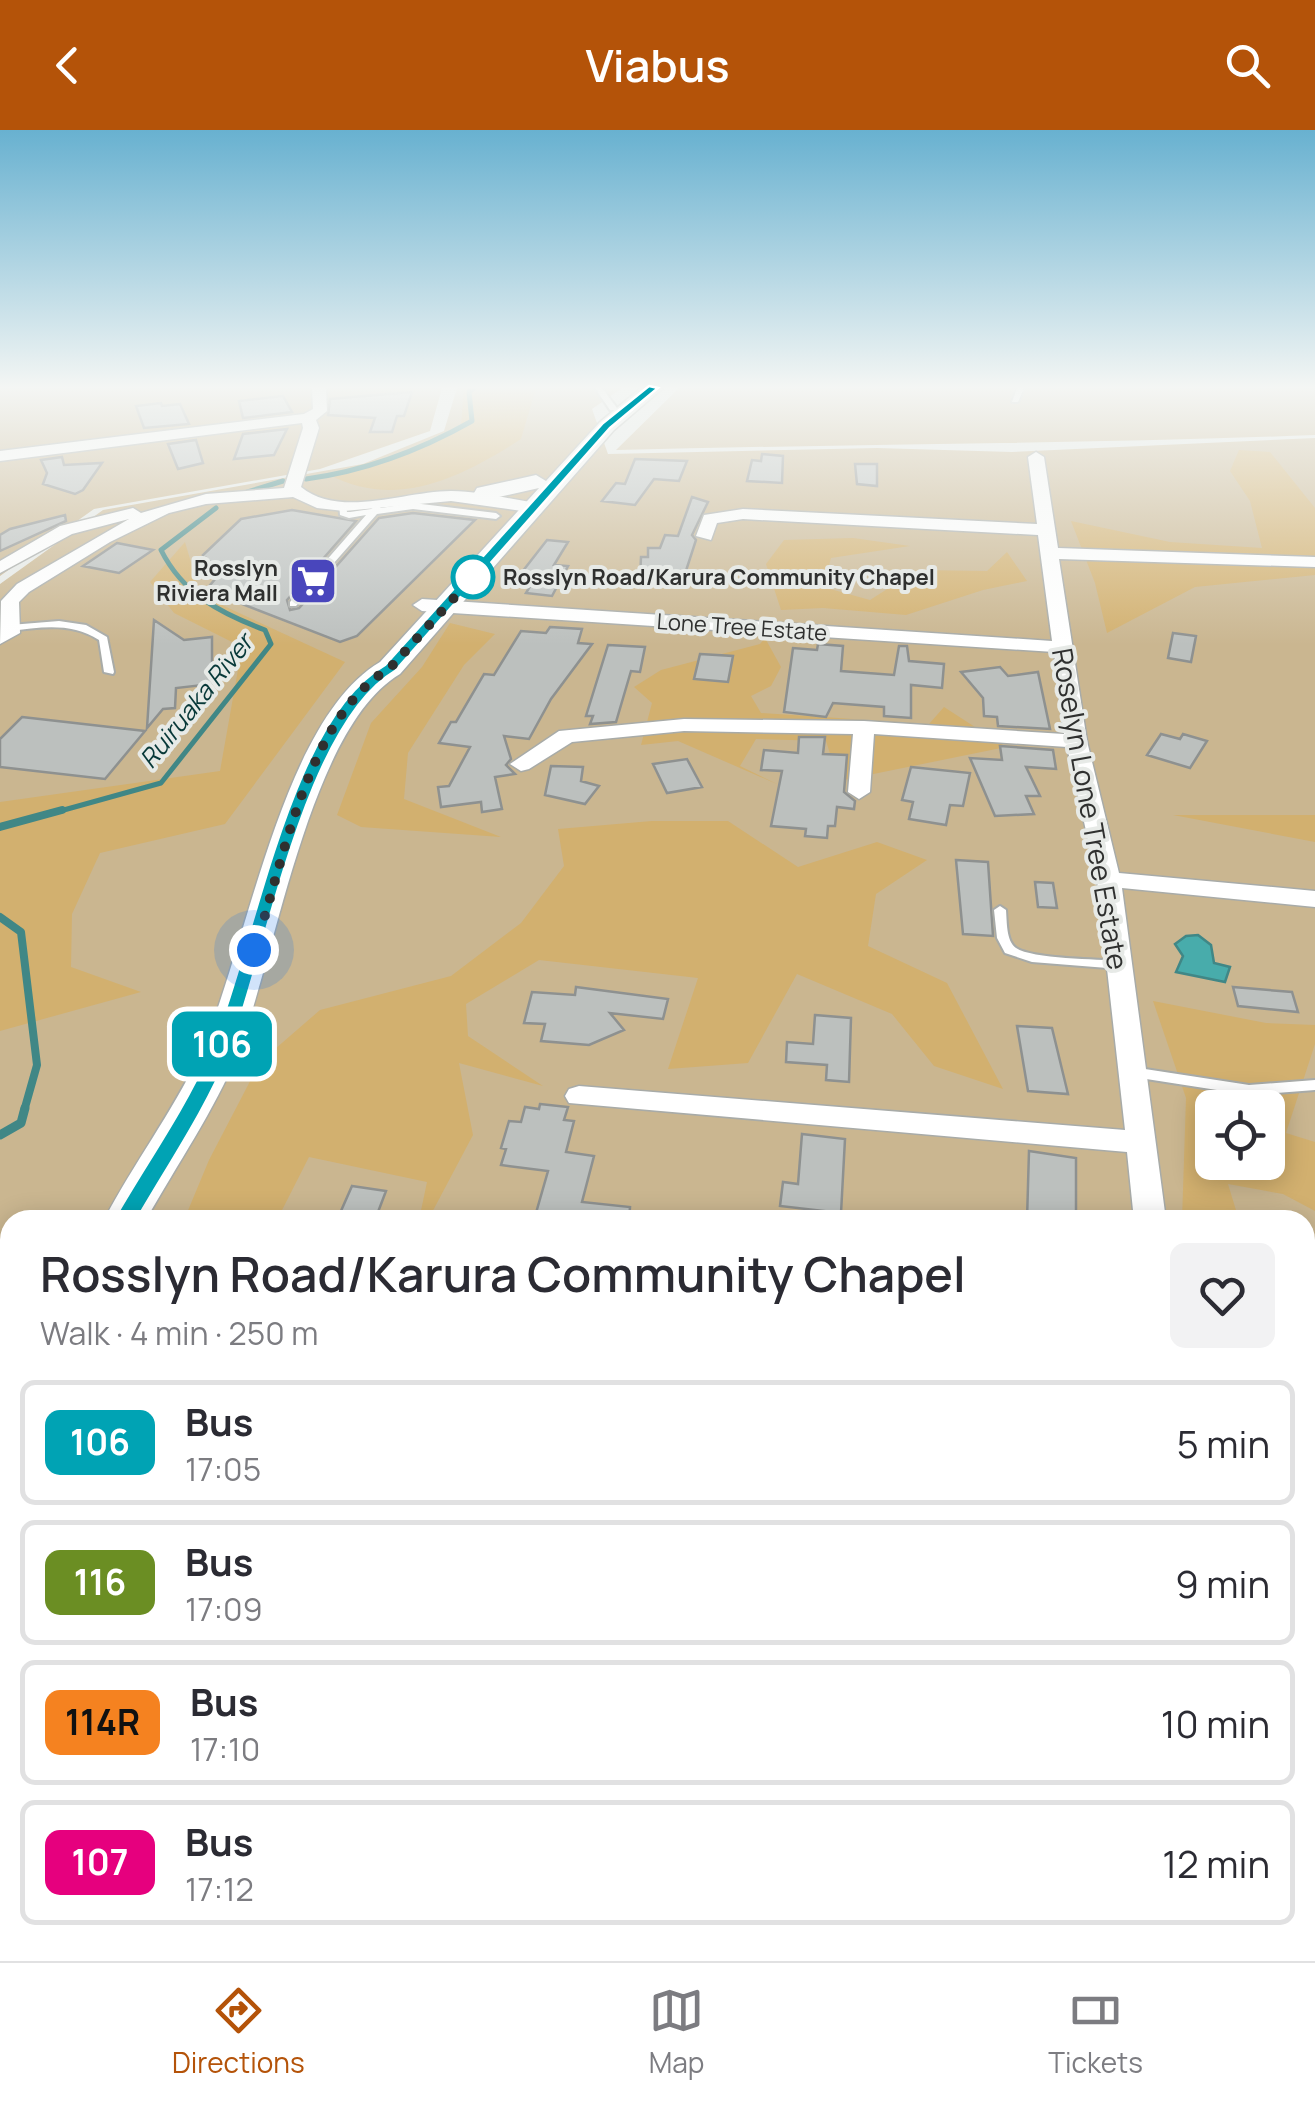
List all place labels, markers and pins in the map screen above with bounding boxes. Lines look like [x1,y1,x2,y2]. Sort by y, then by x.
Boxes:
place label: Rosslyn Riviera Mall [156,553,278,608]
supermarket icon: Rosslyn Riviera Mall [287,555,339,607]
marker: Rosslyn Road/Karura Community Chapel [452,556,494,598]
place label: Rosslyn Road/Karura Community Chapel [503,562,935,592]

